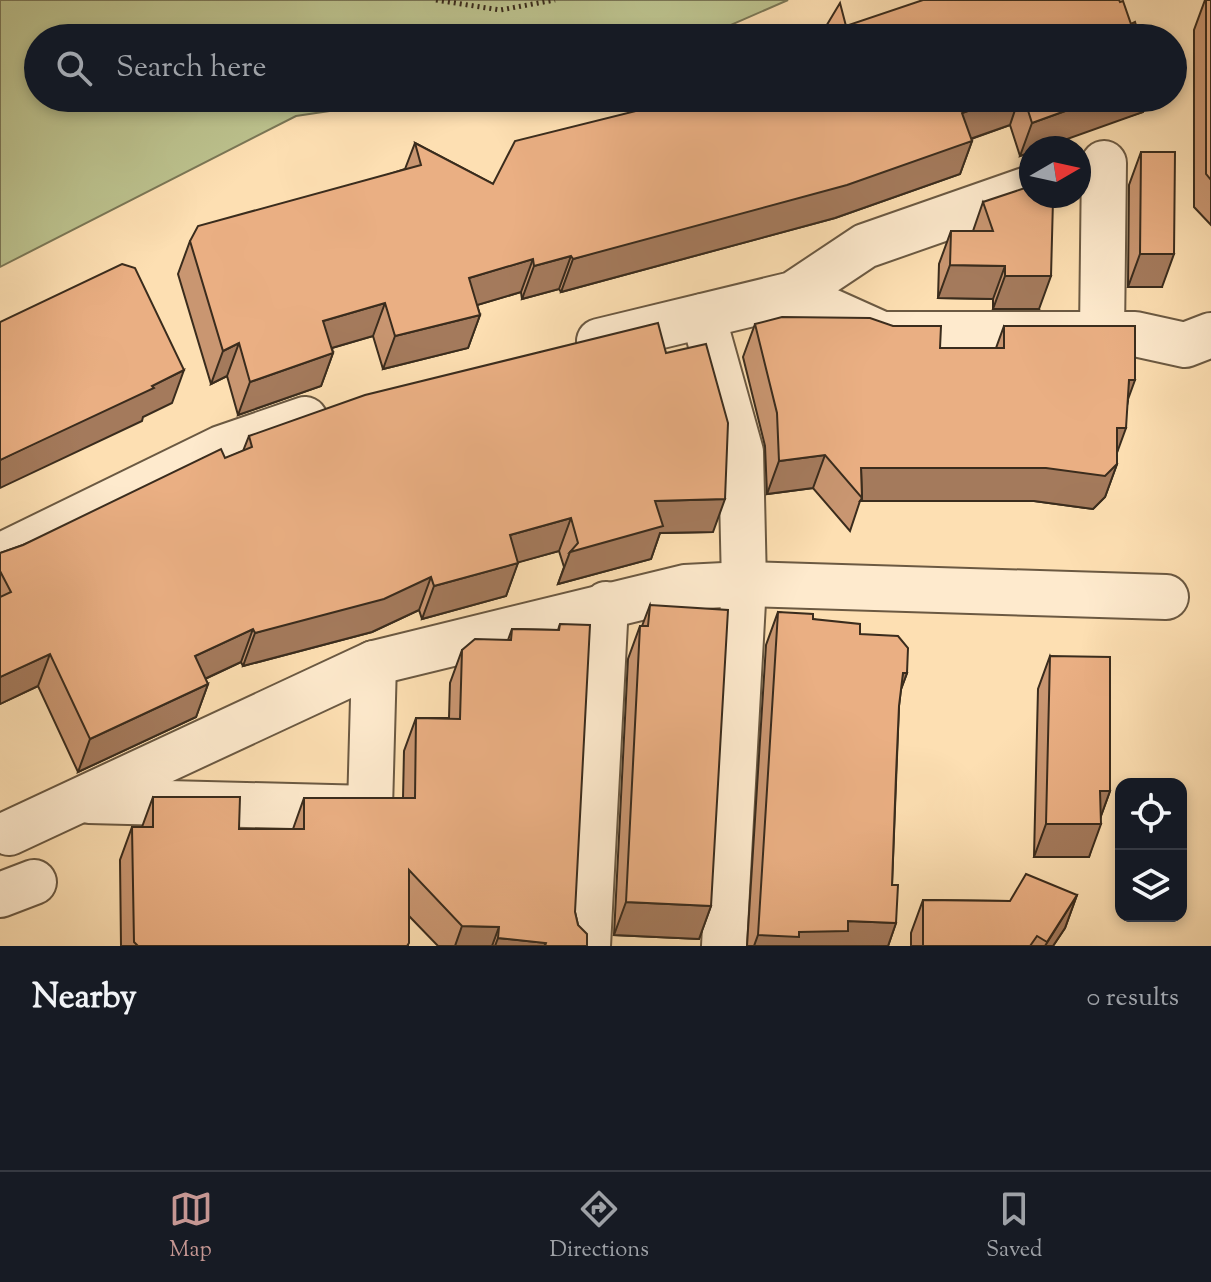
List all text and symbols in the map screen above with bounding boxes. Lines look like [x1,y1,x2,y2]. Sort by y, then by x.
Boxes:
search box [24,24,1187,112]
icon: search [52,46,96,90]
text: Search here [116,47,266,90]
north arrow [1019,136,1091,208]
map controls [1115,778,1187,922]
button: locate [1115,778,1187,850]
button: layers [1115,850,1187,922]
text: Nearby [32,974,137,1023]
text: 0 results [1087,980,1179,1017]
tab: Map [169,1187,213,1267]
tab: Directions [550,1187,649,1267]
tab: Saved [986,1187,1042,1267]

